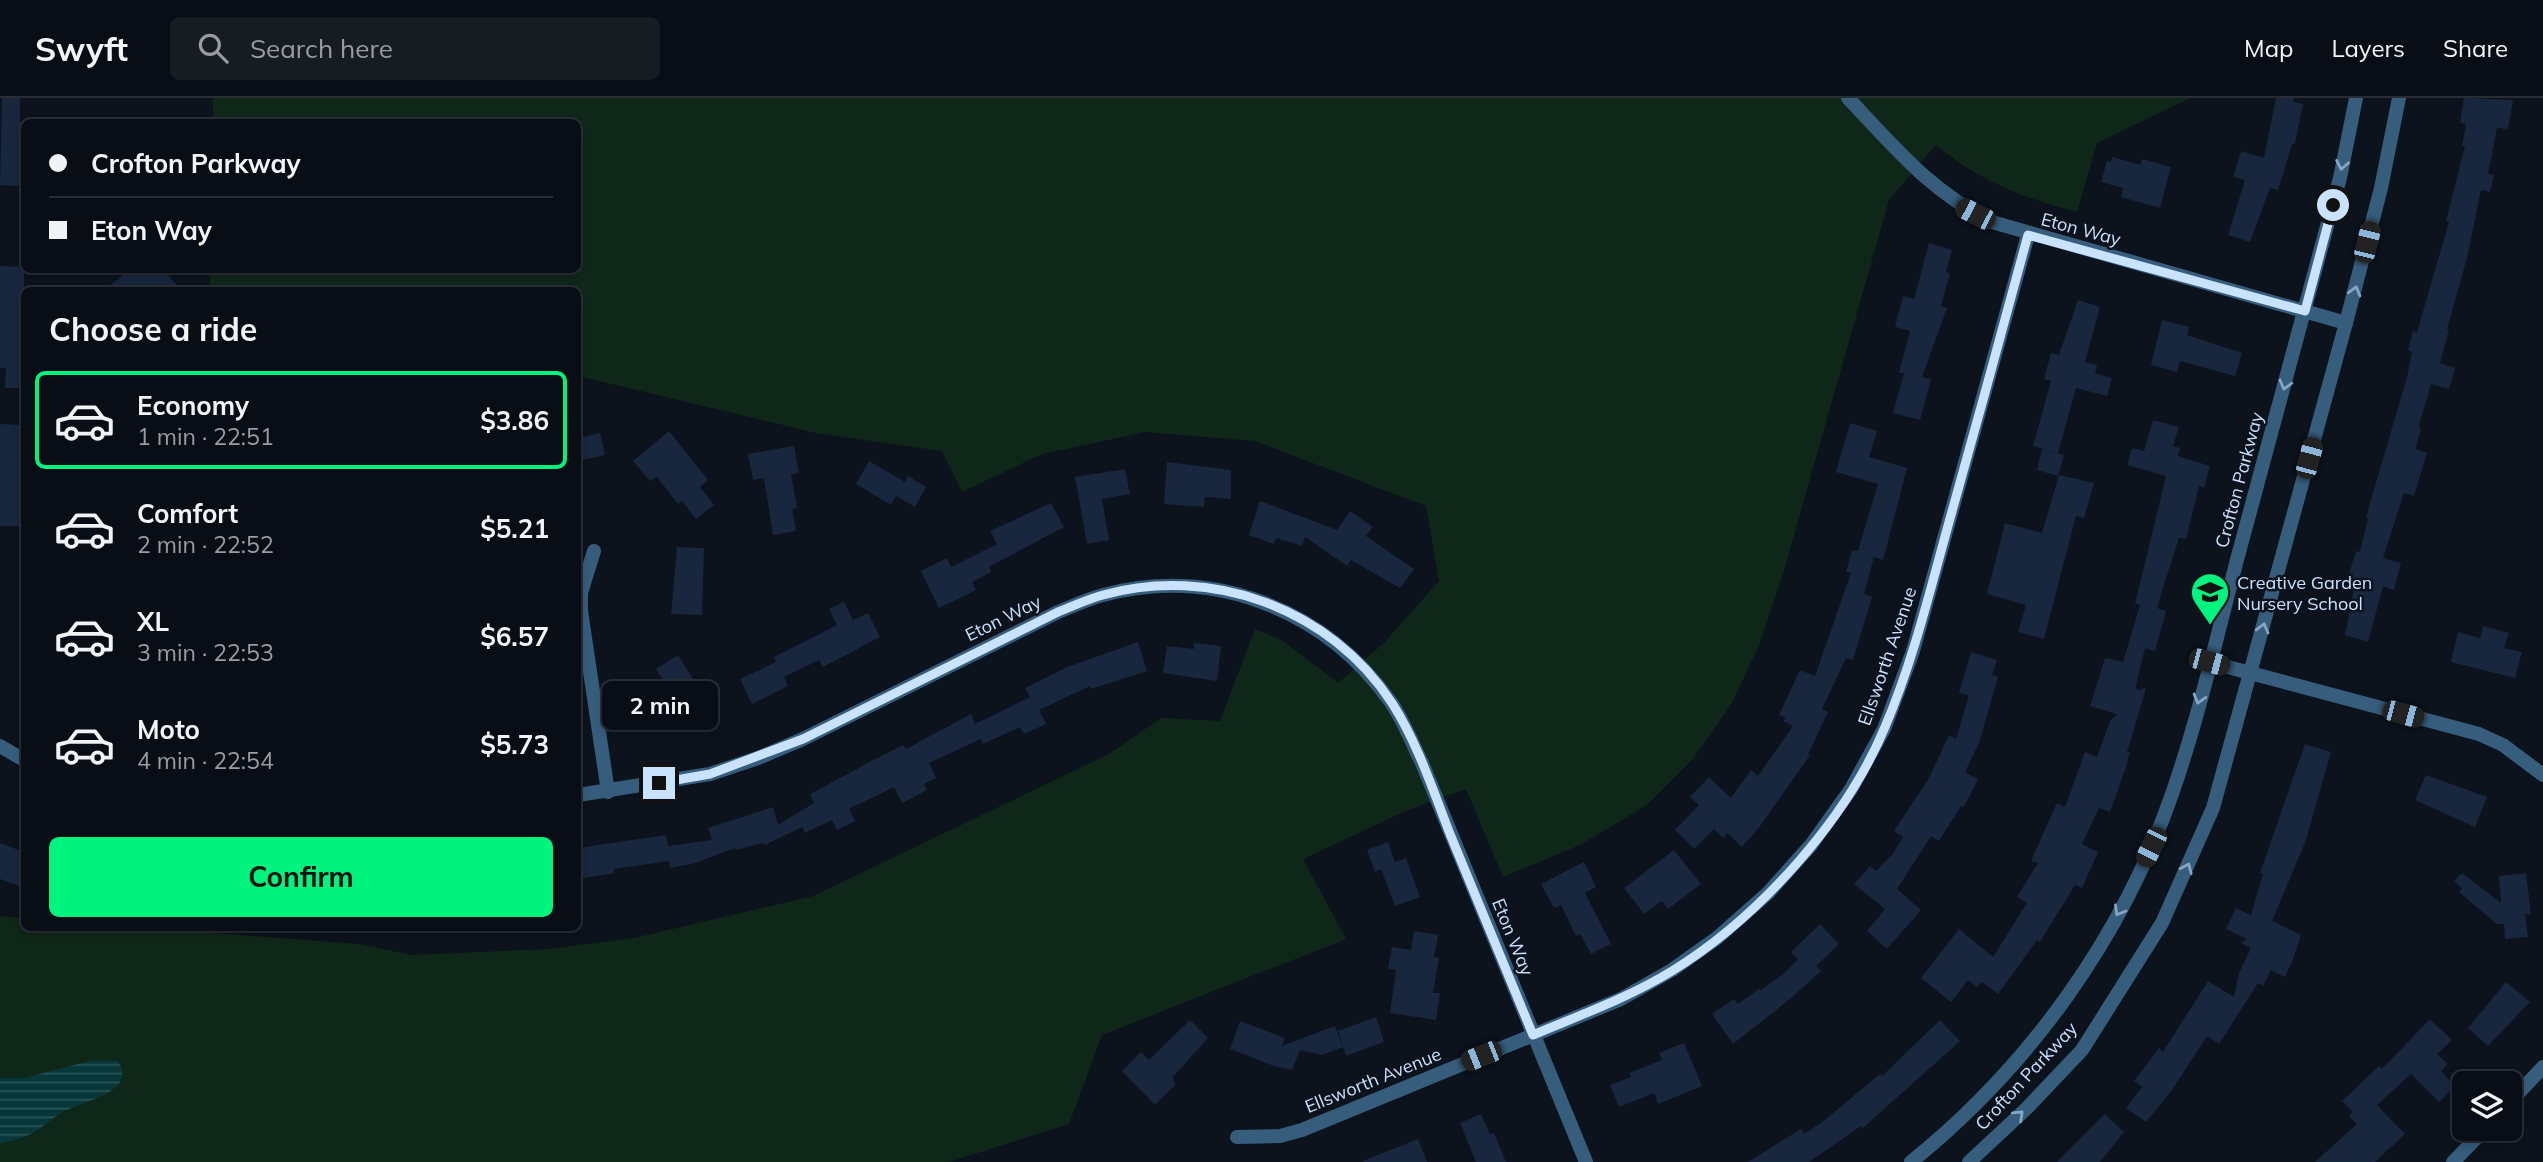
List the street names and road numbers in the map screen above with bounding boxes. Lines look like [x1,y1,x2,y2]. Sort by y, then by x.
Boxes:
street label: Eton Way [2039,207,2124,251]
street label: Crofton Parkway [2210,409,2268,550]
street label: Ellsworth Avenue [1853,584,1921,728]
street label: Eton Way [961,590,1045,646]
street label: Eton Way [1487,895,1539,979]
street label: Crofton Parkway [1970,1017,2082,1135]
street label: Ellsworth Avenue [1301,1042,1445,1118]

